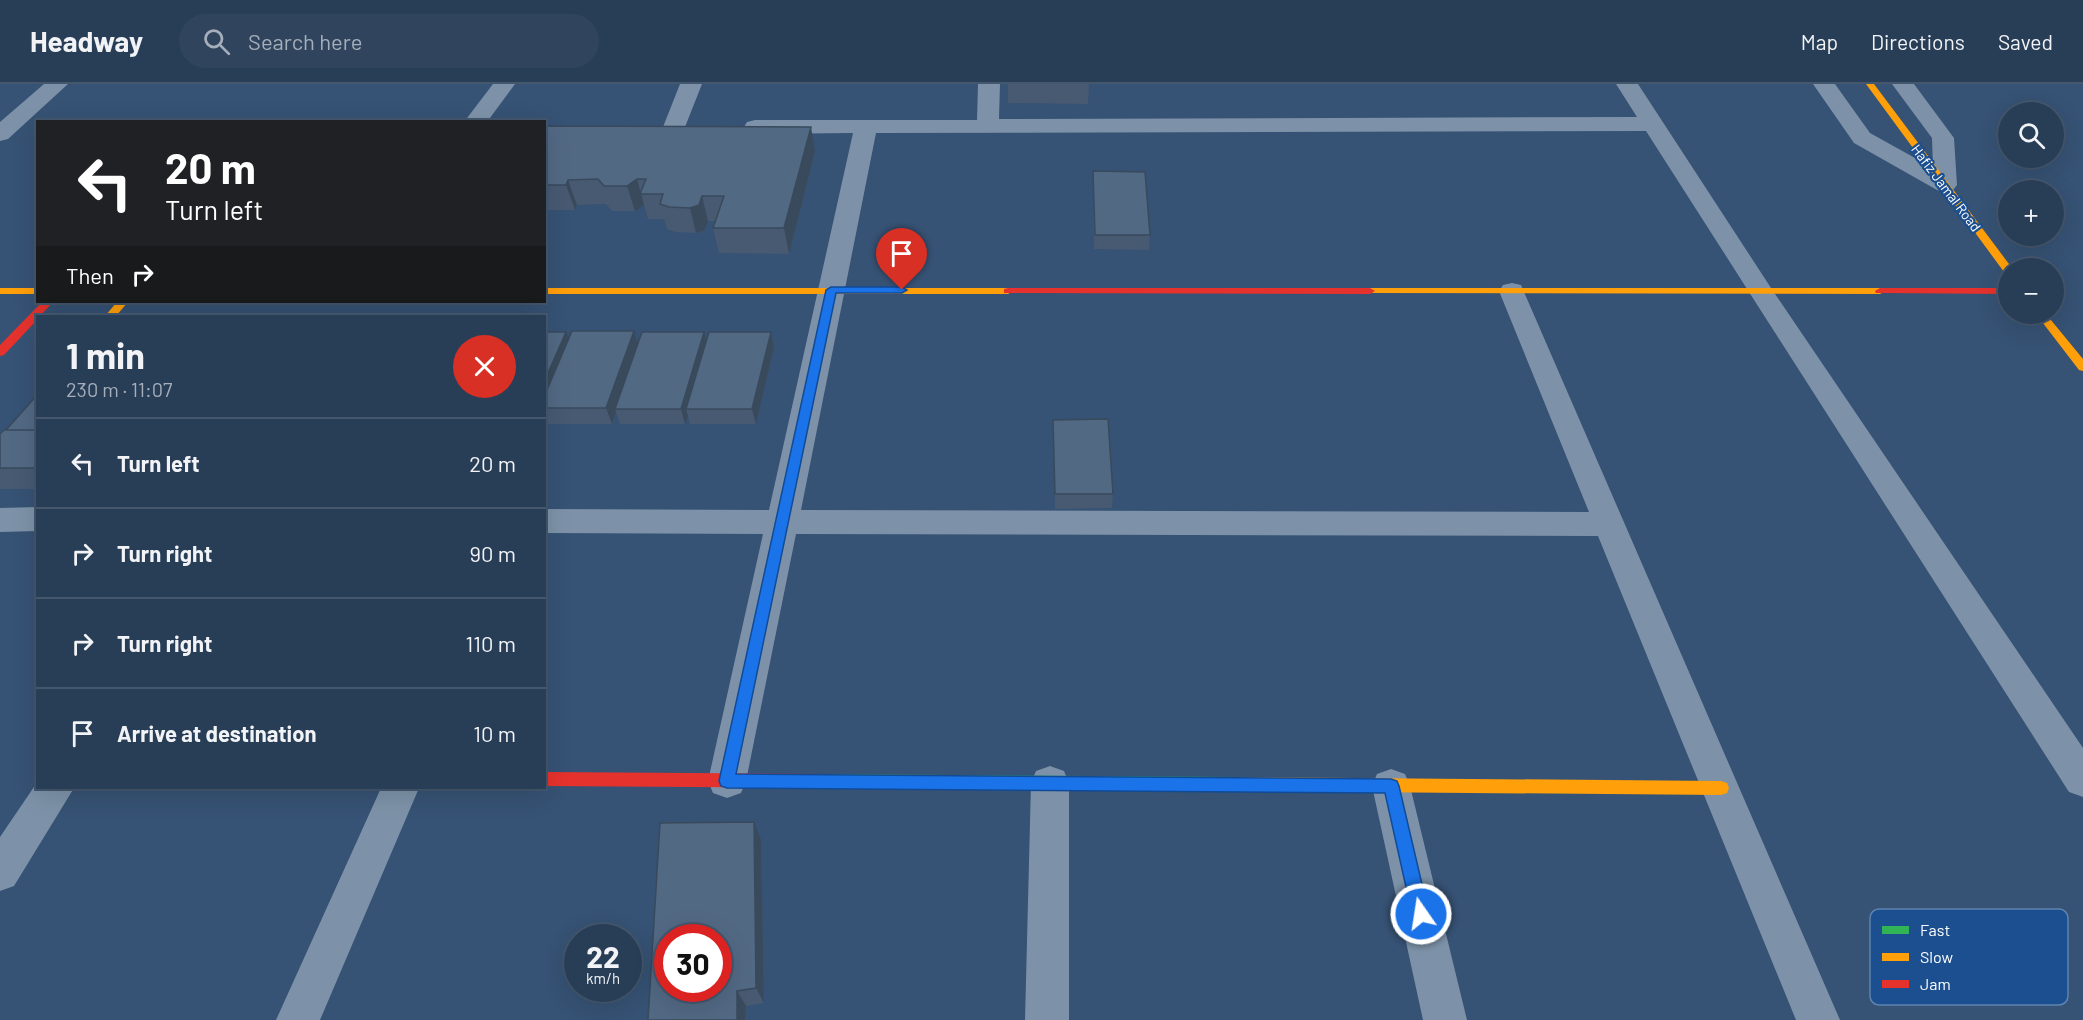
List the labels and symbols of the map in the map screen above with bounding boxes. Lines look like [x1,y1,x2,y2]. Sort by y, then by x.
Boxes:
street label: Hafiz Jamal Road [1908,141,1985,235]
pin [876,228,927,290]
position arrow [1389,882,1453,946]
legend [1870,909,2068,1005]
text: Fast [1920,920,1950,939]
speed limit sign: 30 [654,924,732,1002]
text: Slow [1920,947,1953,966]
text: Jam [1920,974,1951,993]

